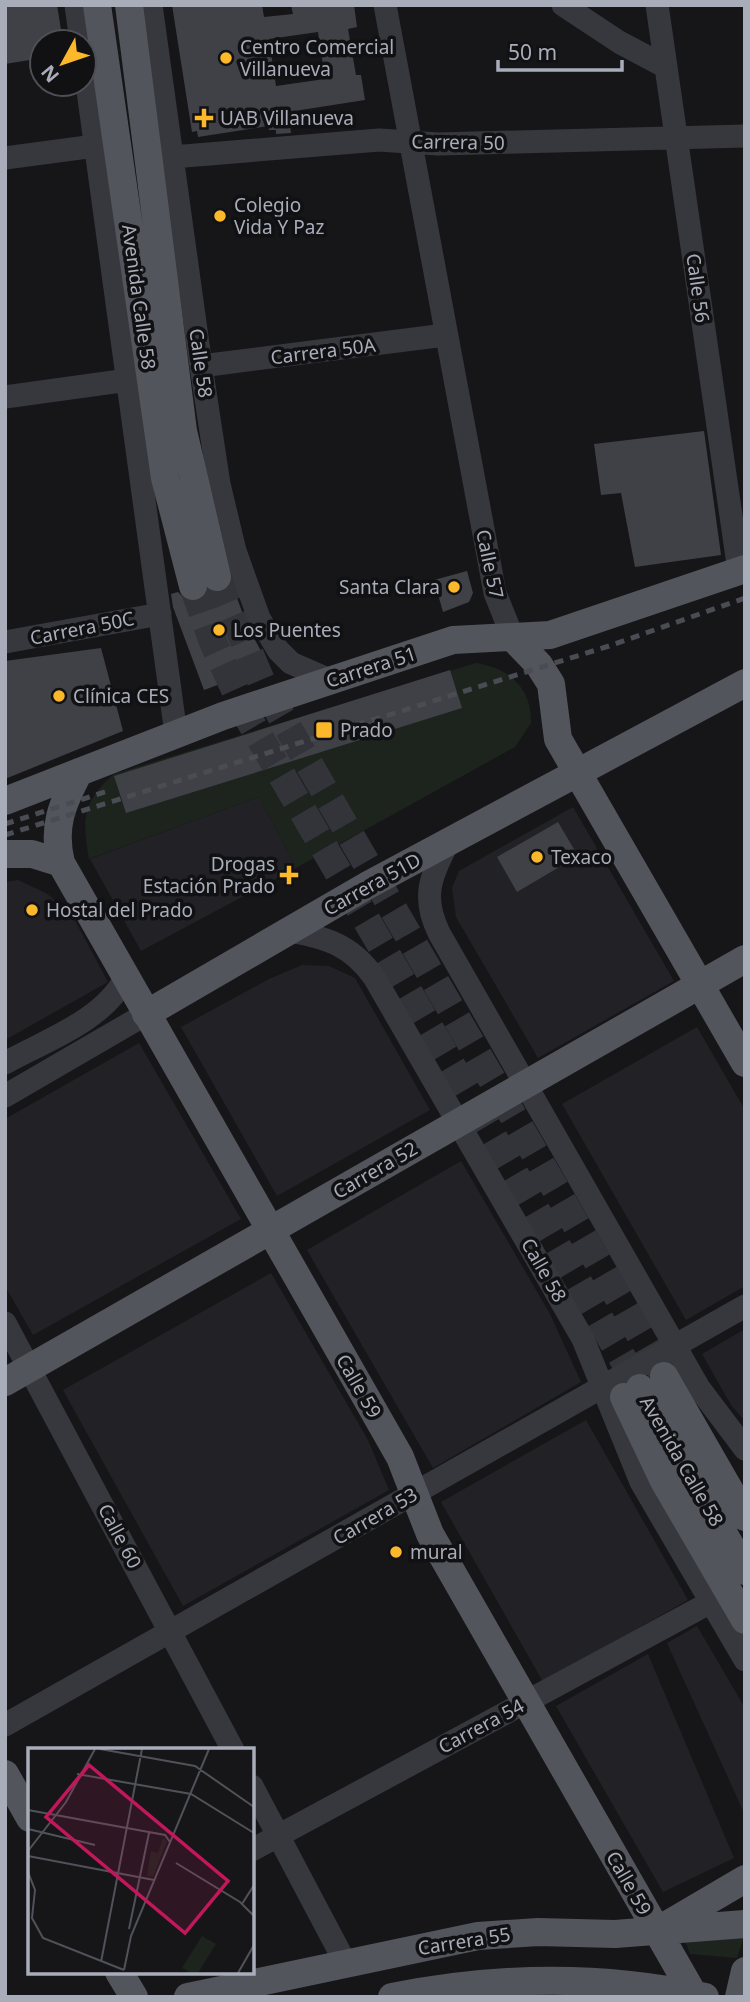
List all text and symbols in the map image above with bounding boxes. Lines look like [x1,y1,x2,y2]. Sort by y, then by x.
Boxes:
north arrow [28,28,98,98]
scale bar [498,28,622,72]
place label: Centro Comercial Villanueva [240,34,394,82]
text: 50 m [508,38,557,66]
marker: Centro Comercial Villanueva [218,50,234,66]
text: N [35,60,65,88]
place label: UAB Villanueva [220,105,354,131]
marker: UAB Villanueva [194,108,214,128]
street label: Carrera 50 [411,128,505,156]
place label: Colegio Vida Y Paz [234,192,324,240]
marker: Colegio Vida Y Paz [212,208,228,224]
street label: Avenida Calle 58 [116,223,162,371]
street label: Calle 56 [680,252,716,324]
street label: Calle 58 [183,327,219,399]
street label: Carrera 50A [269,332,378,370]
street label: Calle 57 [470,527,510,601]
place label: Santa Clara [339,574,440,600]
marker: Santa Clara [446,579,462,595]
street label: Carrera 50C [28,605,136,651]
place label: Los Puentes [233,617,341,643]
marker: Los Puentes [211,622,227,638]
street label: Carrera 51 [323,640,419,694]
place label: Clínica CES [73,683,169,709]
marker: Clínica CES [51,688,67,704]
place label: Prado [340,717,393,743]
marker: Prado [314,720,334,740]
place label: Texaco [551,844,612,870]
street label: Carrera 51D [319,847,425,921]
marker: Texaco [529,849,545,865]
place label: Drogas Estación Prado [143,851,275,899]
marker: Drogas Estación Prado [281,867,297,883]
place label: Hostal del Prado [46,897,193,923]
marker: Hostal del Prado [24,902,40,918]
street label: Carrera 52 [328,1135,422,1205]
street label: Calle 58 [515,1233,573,1307]
street label: Calle 59 [330,1349,388,1423]
street label: Avenida Calle 58 [634,1391,730,1531]
street label: Carrera 53 [328,1481,422,1551]
street label: Calle 60 [92,1499,148,1573]
place label: mural [410,1539,463,1565]
marker: mural [388,1544,404,1560]
street label: Carrera 54 [434,1693,528,1759]
inset map [28,1748,254,1974]
street label: Calle 59 [600,1846,658,1920]
street label: Carrera 55 [416,1921,512,1961]

